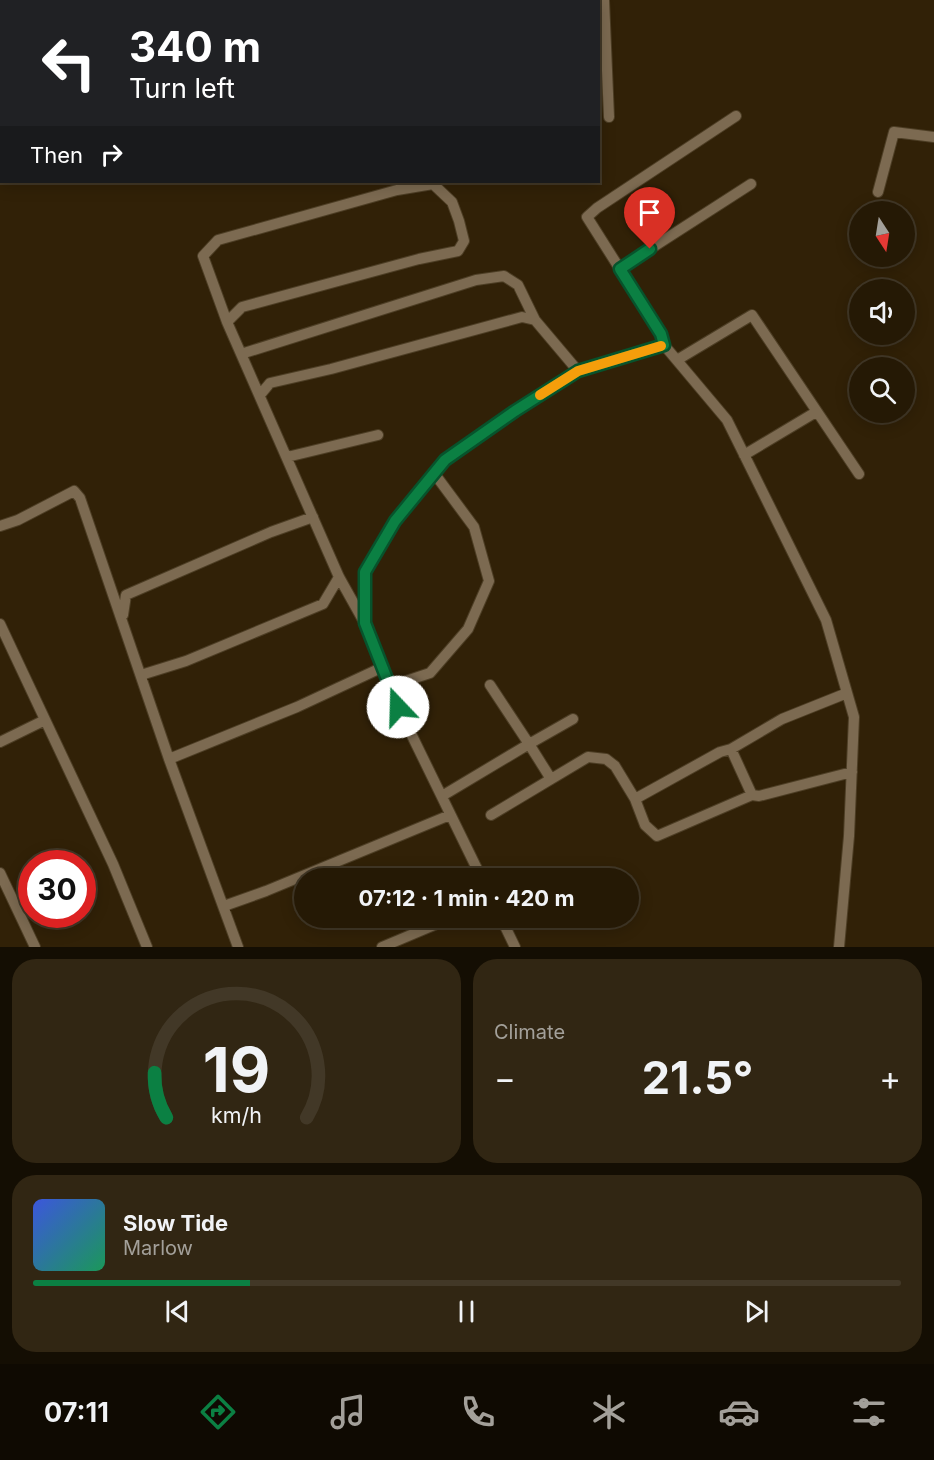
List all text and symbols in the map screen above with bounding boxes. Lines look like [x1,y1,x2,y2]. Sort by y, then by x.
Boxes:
text: 340 m [129,21,261,72]
icon: left [30,24,108,102]
text: Turn left [129,72,235,105]
icon: right [95,138,128,171]
text: Then [30,142,83,168]
pin [624,187,675,249]
icon: arrive [633,196,666,229]
north arrow [849,201,915,267]
map controls [849,201,915,423]
button: sound [849,279,915,345]
button: search [849,357,915,423]
position arrow [366,675,430,739]
speed limit sign: 30 [18,850,96,928]
text: 07:12 · 1 min · 420 m [359,885,574,911]
text: Climate [494,1020,565,1044]
text: 19 [203,1032,270,1107]
text: 21.5° [642,1050,753,1105]
text: − [494,1058,516,1098]
text: + [879,1058,901,1098]
text: km/h [211,1102,262,1128]
text: Slow Tide [123,1210,228,1236]
text: Marlow [123,1236,193,1260]
icon: previous [161,1295,194,1328]
icon: pause [450,1295,483,1328]
icon: next [740,1295,773,1328]
icon: directions [197,1391,239,1433]
icon: music [327,1391,369,1433]
icon: phone [457,1391,499,1433]
icon: climate [588,1391,630,1433]
icon: car [718,1391,760,1433]
icon: filters [848,1391,890,1433]
text: 07:11 [44,1396,109,1429]

